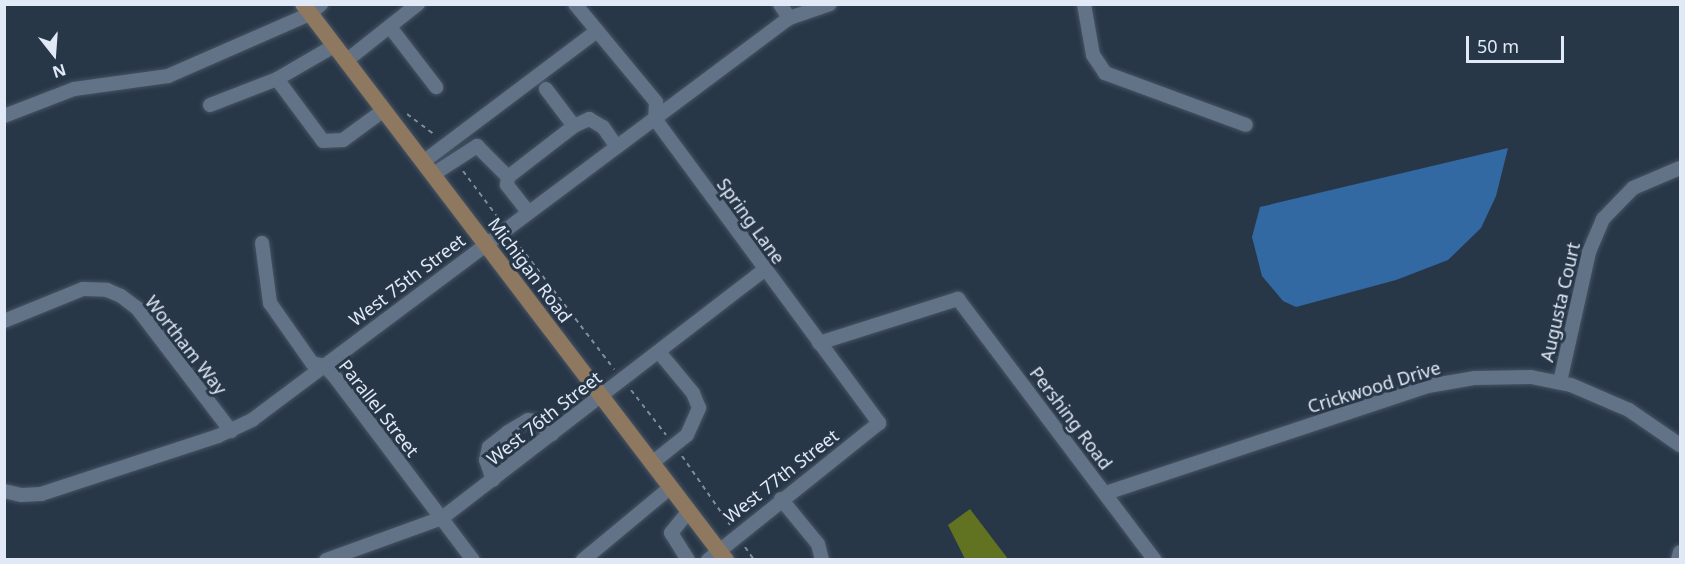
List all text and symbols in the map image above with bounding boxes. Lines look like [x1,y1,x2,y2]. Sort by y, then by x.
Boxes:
north arrow [24,24,84,84]
scale bar [1469,24,1566,62]
text: 50 m [1477,34,1519,58]
text: N [50,59,69,84]
street label: Spring Lane [713,174,789,268]
street label: Michigan Road [484,213,576,327]
street label: West 75th Street [345,229,469,331]
street label: Augusta Court [1536,240,1584,364]
street label: Wortham Way [141,291,231,399]
street label: Parallel Street [334,355,424,461]
street label: Crickwood Drive [1305,357,1443,417]
street label: Pershing Road [1025,362,1117,474]
street label: West 76th Street [482,367,606,469]
street label: West 77th Street [719,425,843,527]

